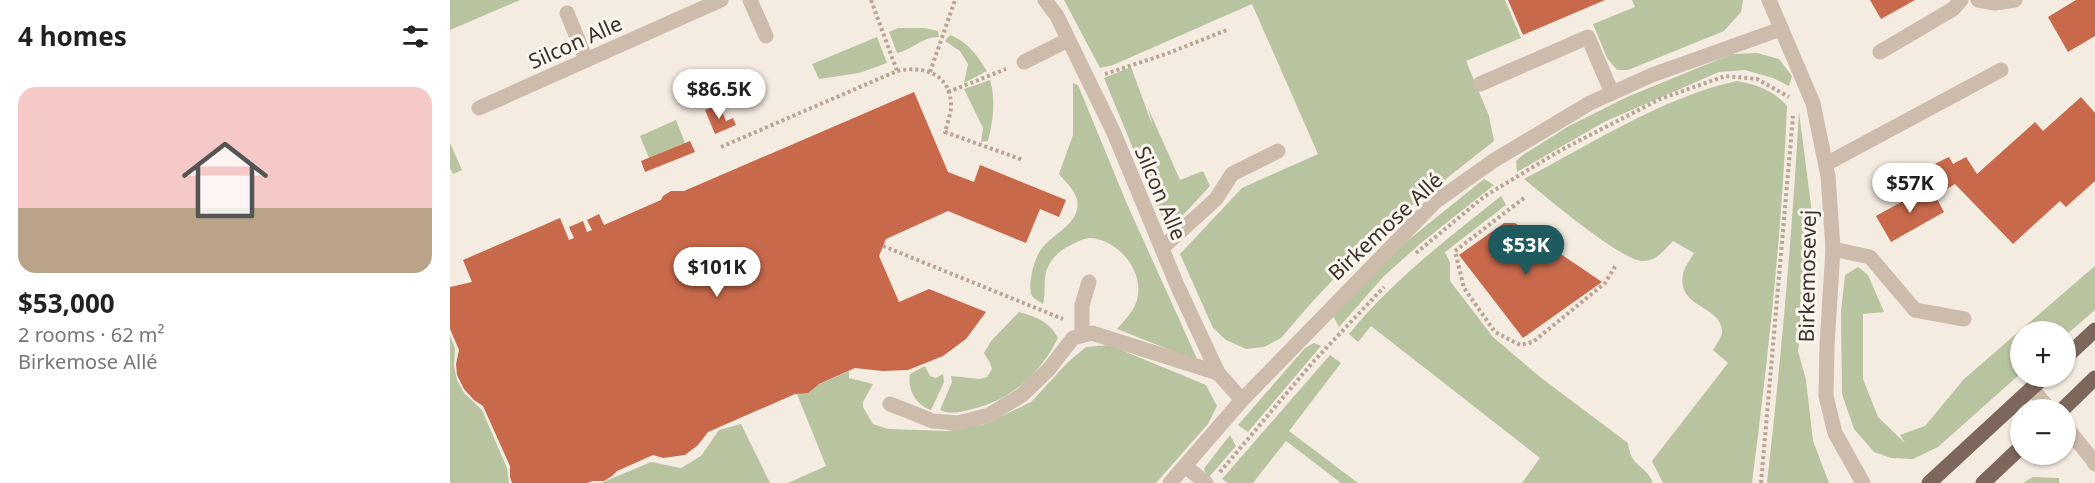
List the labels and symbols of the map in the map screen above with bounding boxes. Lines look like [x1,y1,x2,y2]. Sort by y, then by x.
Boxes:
street label: Silcon Alle [524,9,626,75]
pin: $86.5K [670,69,768,120]
street label: Silcon Alle [1129,142,1193,244]
pin: $57K [1874,163,1946,214]
street label: Birkemose Allé [1322,166,1448,286]
street label: Birkemosevej [1792,209,1822,343]
pin: $53K [1490,225,1562,276]
pin: $101K [675,247,759,298]

